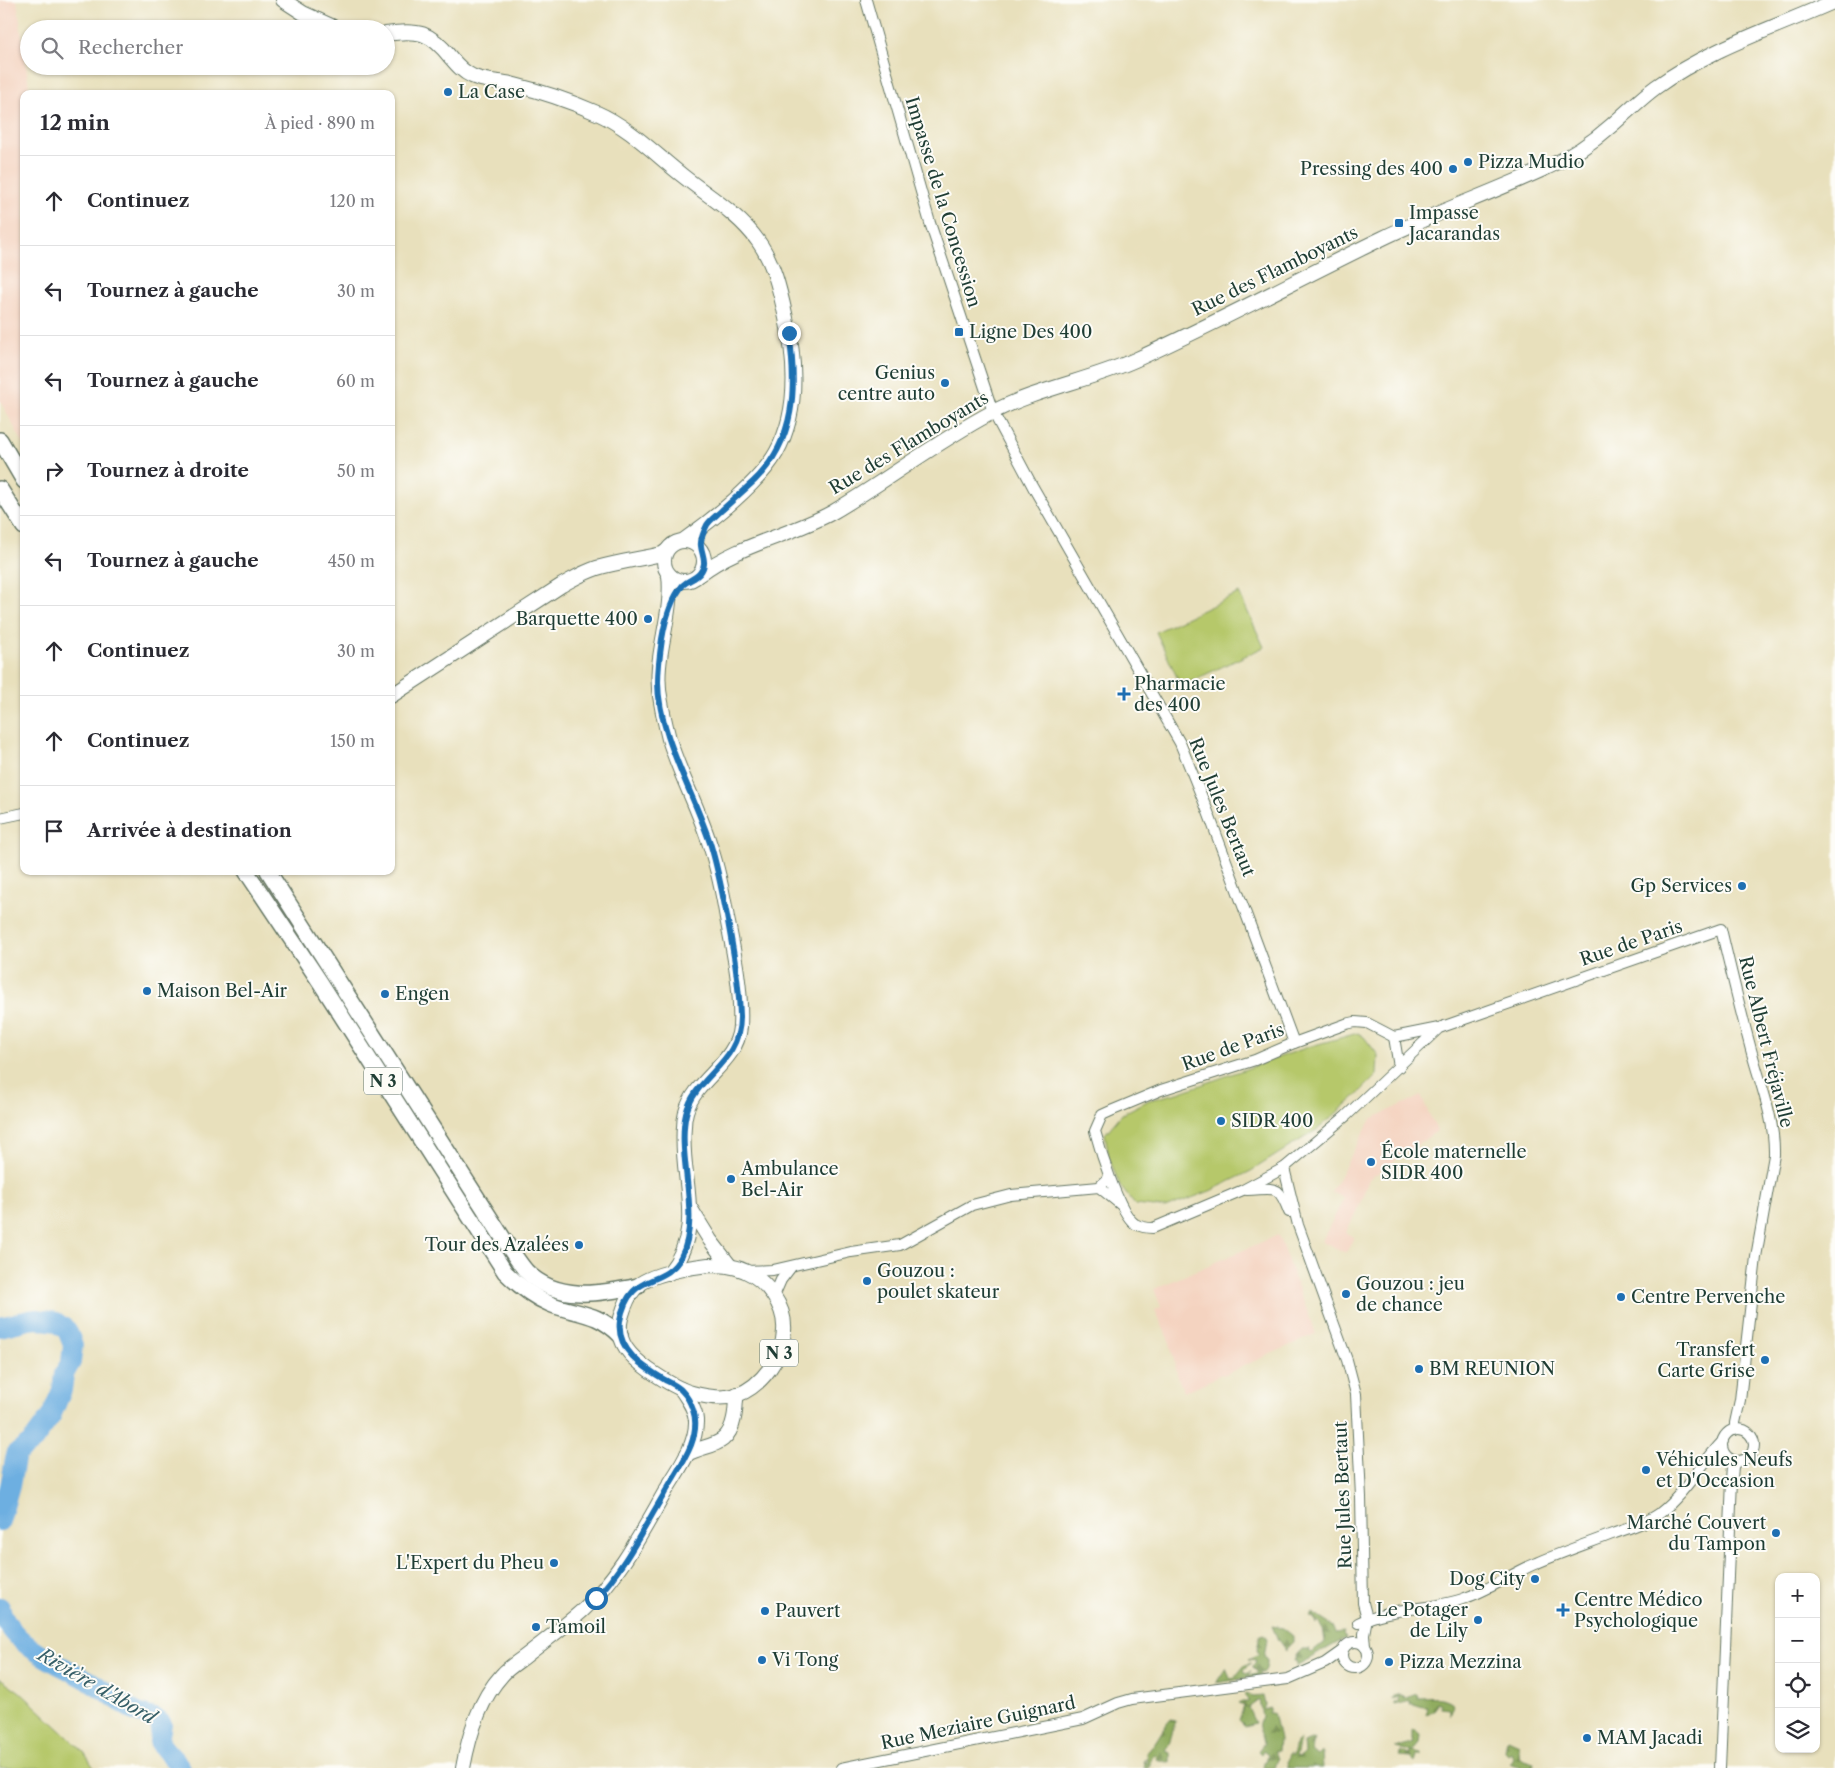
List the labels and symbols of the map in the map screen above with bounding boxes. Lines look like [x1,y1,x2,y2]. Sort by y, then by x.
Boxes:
place label: La Case [458,81,525,103]
marker: La Case [442,86,454,98]
street label: Impasse de la Concession [900,94,986,310]
place label: Pizza Mudio [1478,151,1584,173]
marker: Pizza Mudio [1462,156,1474,168]
place label: Pressing des 400 [1300,158,1443,180]
marker: Pressing des 400 [1447,163,1459,175]
place label: Impasse Jacarandas [1406,202,1500,245]
marker: Impasse Jacarandas [1393,217,1405,229]
street label: Rue des Flamboyants [1188,221,1362,321]
place label: Ligne Des 400 [969,321,1092,343]
route end [778,322,801,345]
marker: Ligne Des 400 [953,326,965,338]
place label: Genius centre auto [838,362,935,405]
marker: Genius centre auto [939,377,951,389]
street label: Rue des Flamboyants [825,387,993,499]
place label: Barquette 400 [516,608,638,630]
marker: Barquette 400 [642,613,654,625]
place label: Pharmacie des 400 [1134,673,1226,716]
marker: Pharmacie des 400 [1118,688,1130,700]
street label: Rue Jules Bertaut [1184,734,1260,880]
place label: Gp Services [1631,875,1732,897]
marker: Gp Services [1736,880,1748,892]
street label: Rue de Paris [1577,915,1685,971]
street label: Rue Albert Fréjaville [1734,954,1798,1130]
place label: Maison Bel-Air [157,980,288,1002]
place label: Engen [395,983,449,1005]
marker: Maison Bel-Air [141,985,153,997]
marker: Engen [379,988,391,1000]
street label: Rue de Paris [1179,1018,1287,1076]
road number: N 3 [364,1068,402,1094]
place label: SIDR 400 [1231,1110,1313,1132]
marker: SIDR 400 [1215,1115,1227,1127]
place label: École maternelle SIDR 400 [1381,1140,1527,1184]
marker: École maternelle SIDR 400 [1365,1156,1377,1168]
place label: Ambulance Bel-Air [740,1158,839,1201]
marker: Ambulance Bel-Air [725,1173,737,1185]
place label: Tour des Azalées [425,1234,569,1256]
marker: Tour des Azalées [573,1239,585,1251]
place label: Gouzou : poulet skateur [877,1260,1000,1303]
place label: Gouzou : jeu de chance [1356,1273,1465,1316]
marker: Gouzou : poulet skateur [861,1275,873,1287]
place label: Centre Pervenche [1631,1286,1785,1308]
marker: Gouzou : jeu de chance [1340,1288,1352,1300]
marker: Centre Pervenche [1615,1291,1627,1303]
place label: Transfert Carte Grise [1657,1339,1756,1382]
road number: N 3 [760,1340,798,1366]
marker: Transfert Carte Grise [1759,1354,1771,1366]
place label: BM REUNION [1429,1358,1555,1380]
marker: BM REUNION [1413,1363,1425,1375]
street label: Rue Jules Bertaut [1329,1420,1357,1569]
place label: Véhicules Neufs et D'Occasion [1655,1449,1793,1492]
marker: Véhicules Neufs et D'Occasion [1640,1464,1652,1476]
place label: Marché Couvert du Tampon [1626,1512,1767,1555]
marker: Marché Couvert du Tampon [1770,1527,1782,1539]
place label: L'Expert du Pheu [396,1552,544,1574]
marker: L'Expert du Pheu [548,1557,560,1569]
place label: Dog City [1449,1568,1526,1590]
marker: Dog City [1529,1573,1541,1585]
route start [585,1587,608,1610]
place label: Centre Médico Psychologique [1574,1589,1703,1632]
place label: Le Potager de Lily [1376,1599,1469,1642]
place label: Pauvert [775,1600,841,1622]
marker: Centre Médico Psychologique [1556,1603,1570,1617]
marker: Pauvert [759,1605,771,1617]
marker: Le Potager de Lily [1472,1614,1484,1626]
place label: Tamoil [546,1616,606,1638]
marker: Tamoil [530,1621,542,1633]
water label: Rivière d'Abord [32,1642,162,1730]
place label: Vi Tong [771,1649,839,1671]
place label: Pizza Mezzina [1399,1651,1522,1673]
marker: Vi Tong [756,1654,768,1666]
marker: Pizza Mezzina [1383,1656,1395,1668]
street label: Rue Meziaire Guignard [879,1692,1077,1754]
place label: MAM Jacadi [1597,1727,1703,1749]
marker: MAM Jacadi [1581,1732,1593,1744]

